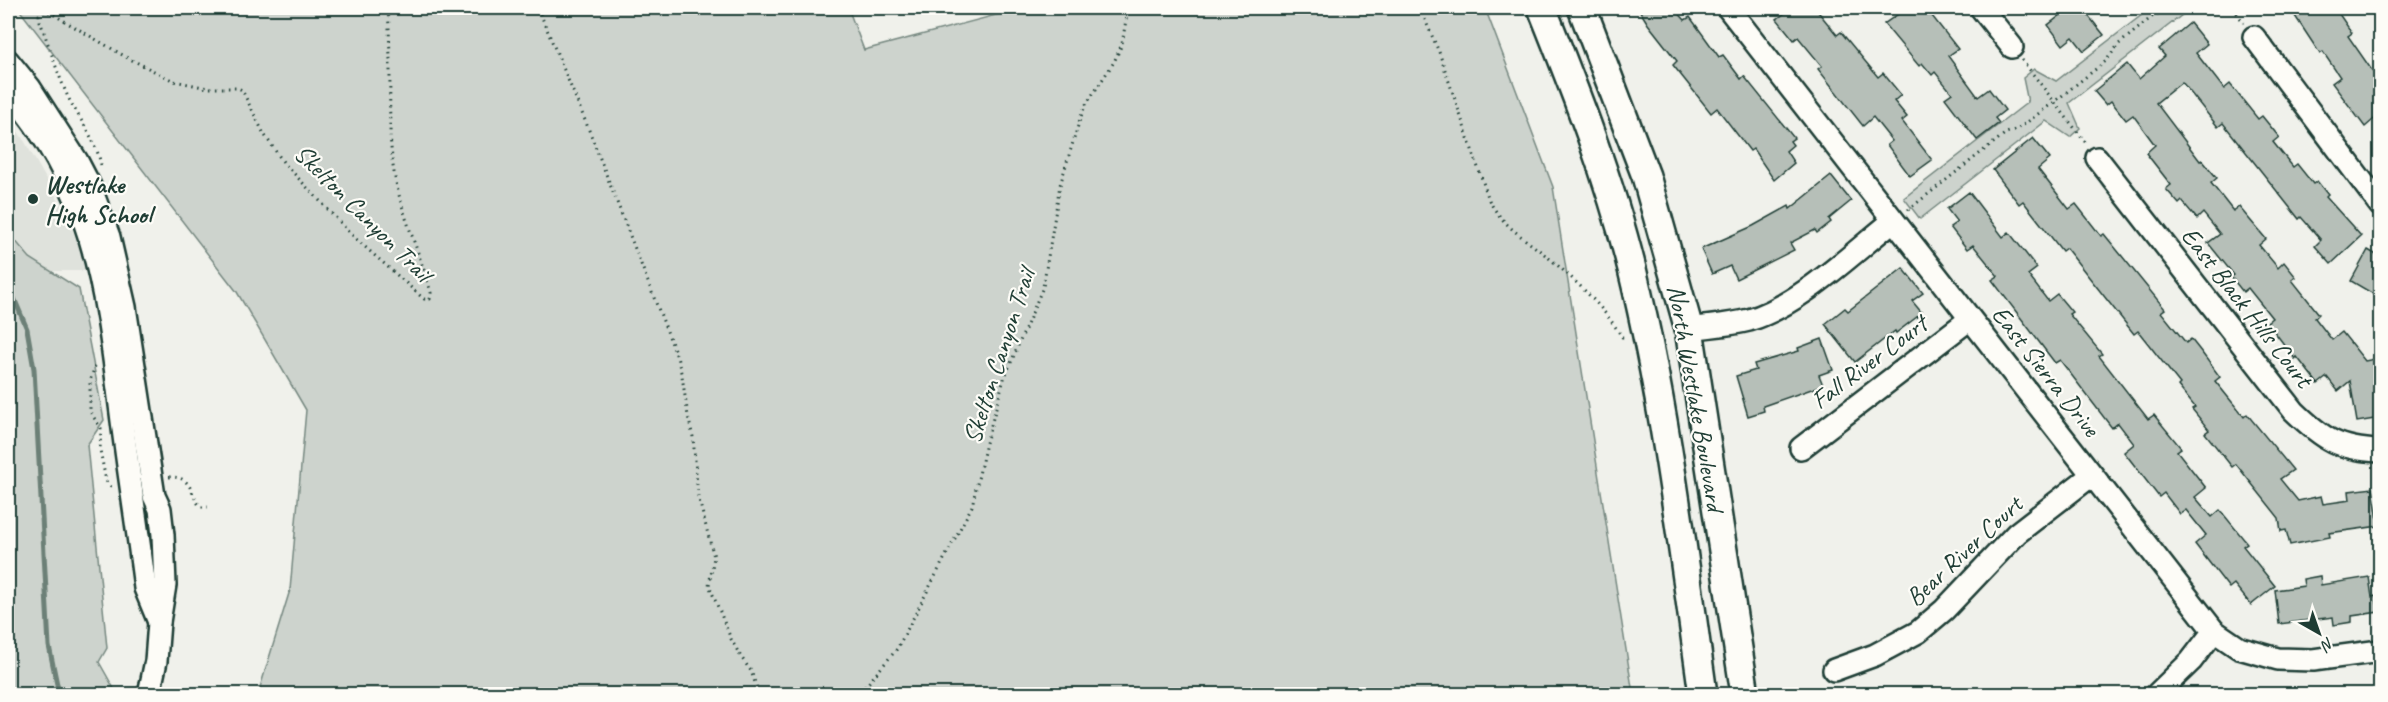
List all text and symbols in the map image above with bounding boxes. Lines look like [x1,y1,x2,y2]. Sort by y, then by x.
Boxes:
street label: Skelton Canyon Trail [287,137,442,292]
place label: Westlake High School [45,168,156,231]
marker: Westlake High School [26,192,40,206]
street label: East Black Hills Court [2174,220,2321,396]
street label: Skelton Canyon Trail [955,260,1044,447]
street label: North Westlake Boulevard [1660,282,1733,517]
street label: East Sierra Drive [1985,299,2108,444]
street label: Fall River Court [1804,305,1936,416]
street label: Bear River Court [1899,487,2031,613]
north arrow [2289,603,2349,663]
text: N [2315,633,2338,657]

